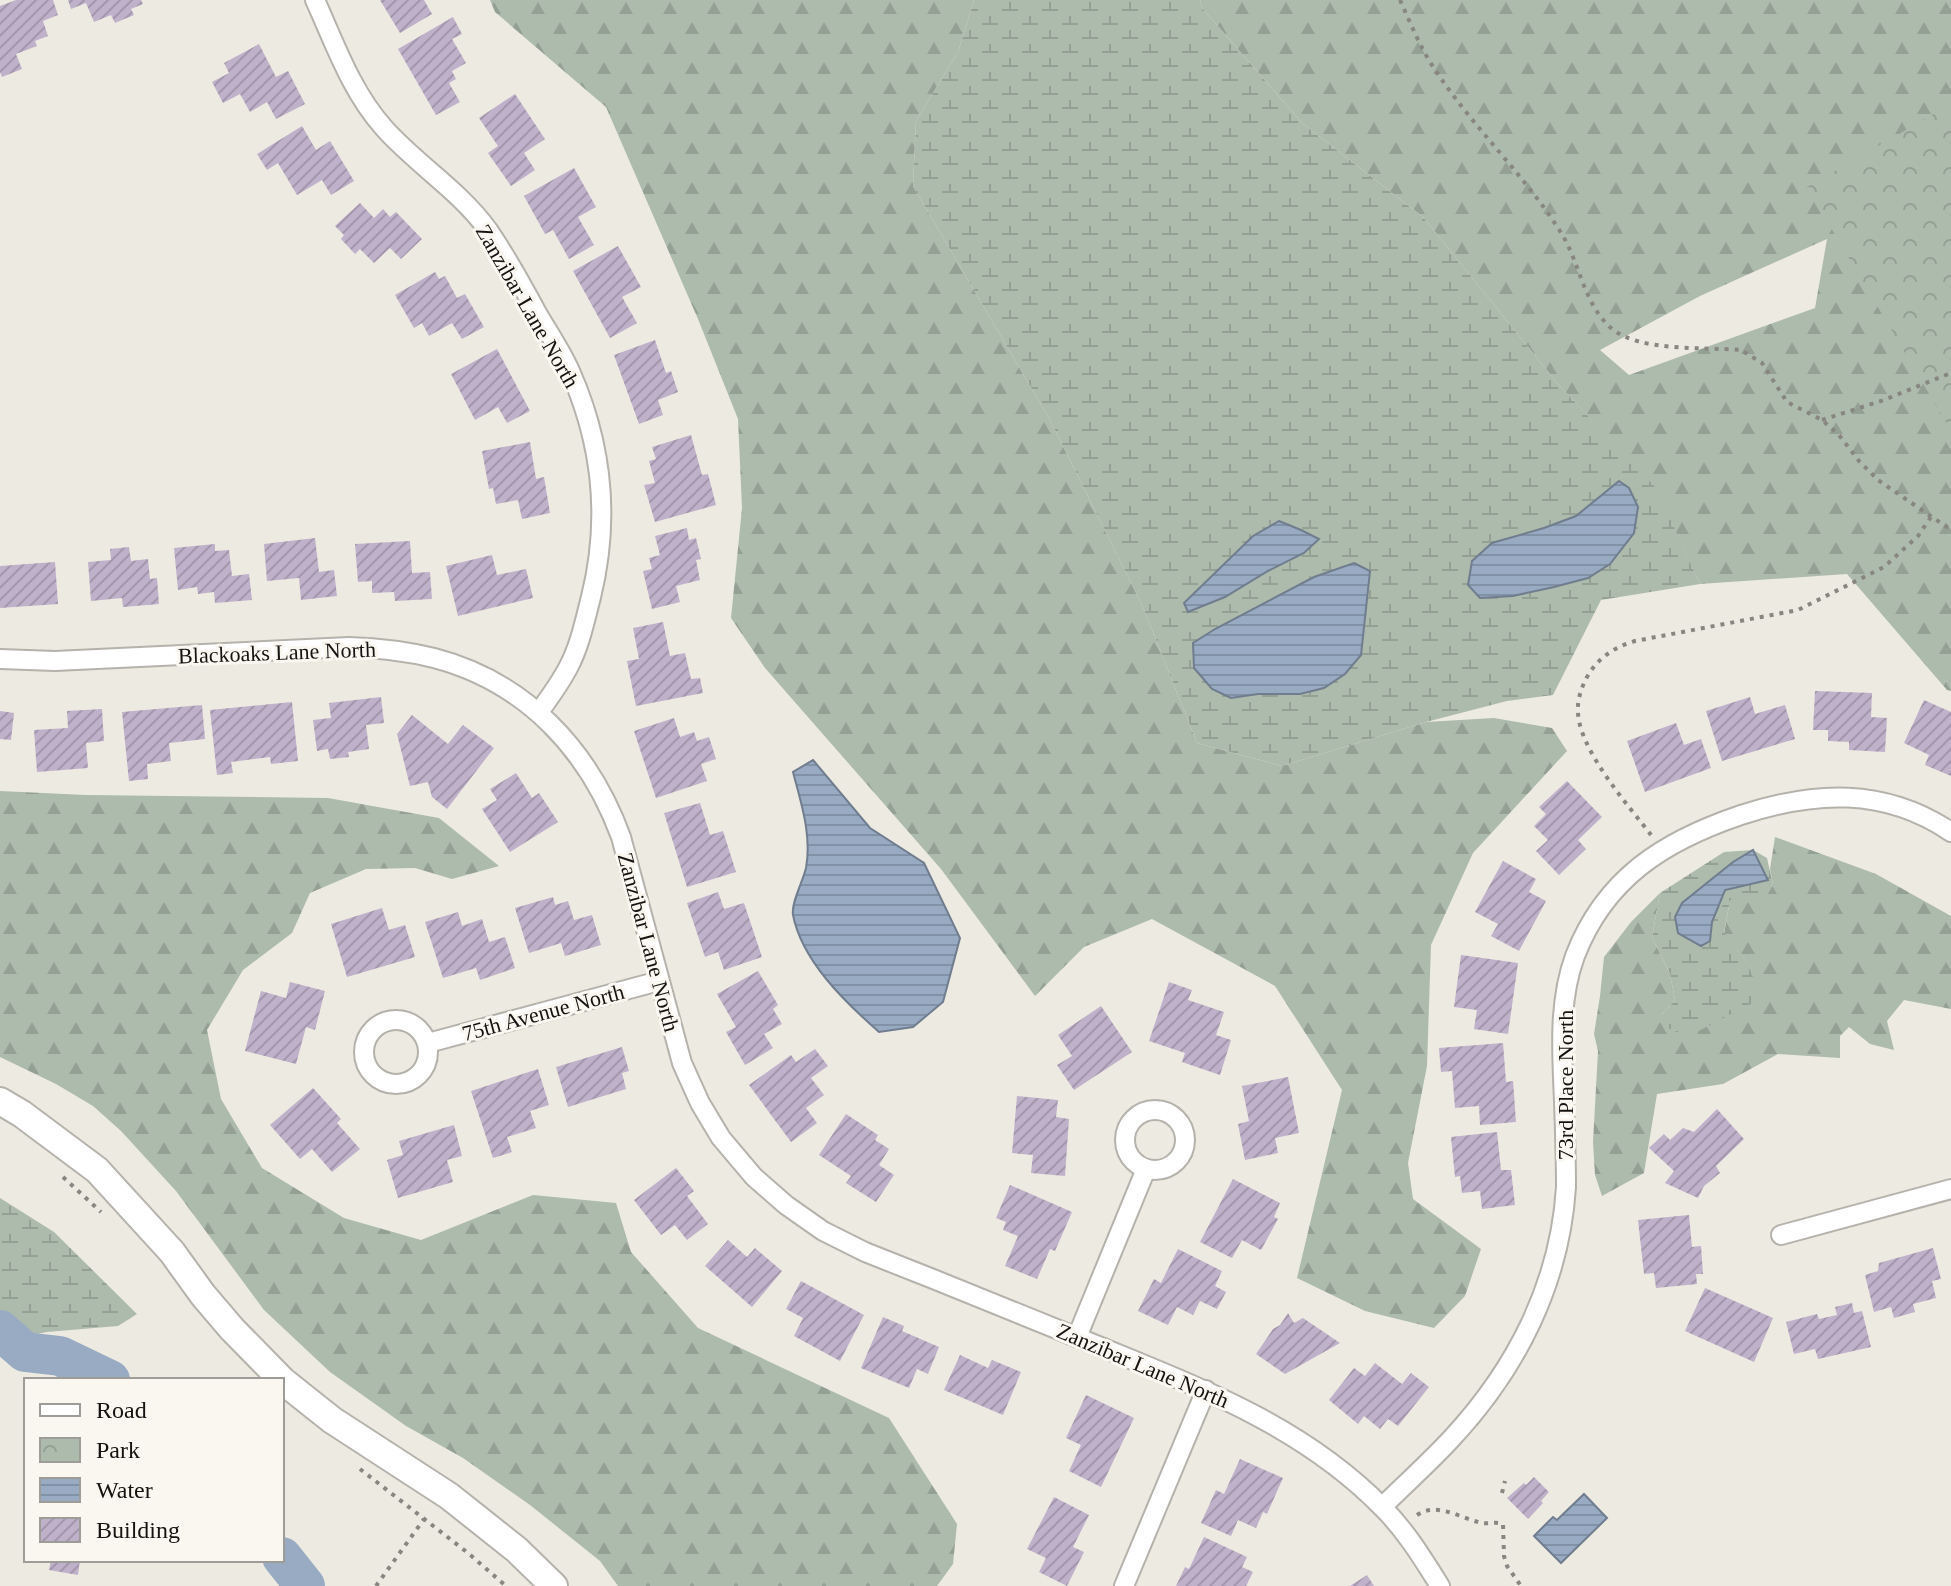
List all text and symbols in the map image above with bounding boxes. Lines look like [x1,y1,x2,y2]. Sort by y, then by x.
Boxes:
street label: Zanzibar Lane North [471,220,585,392]
street label: Blackoaks Lane North [178,637,376,668]
street label: Zanzibar Lane North [613,850,684,1034]
street label: 75th Avenue North [459,979,627,1046]
street label: 73rd Place North [1553,1010,1578,1160]
street label: Zanzibar Lane North [1053,1318,1233,1413]
legend [24,1378,284,1562]
text: Road [96,1397,147,1423]
text: Park [96,1437,140,1463]
text: Water [96,1477,153,1503]
text: Building [96,1517,180,1543]

